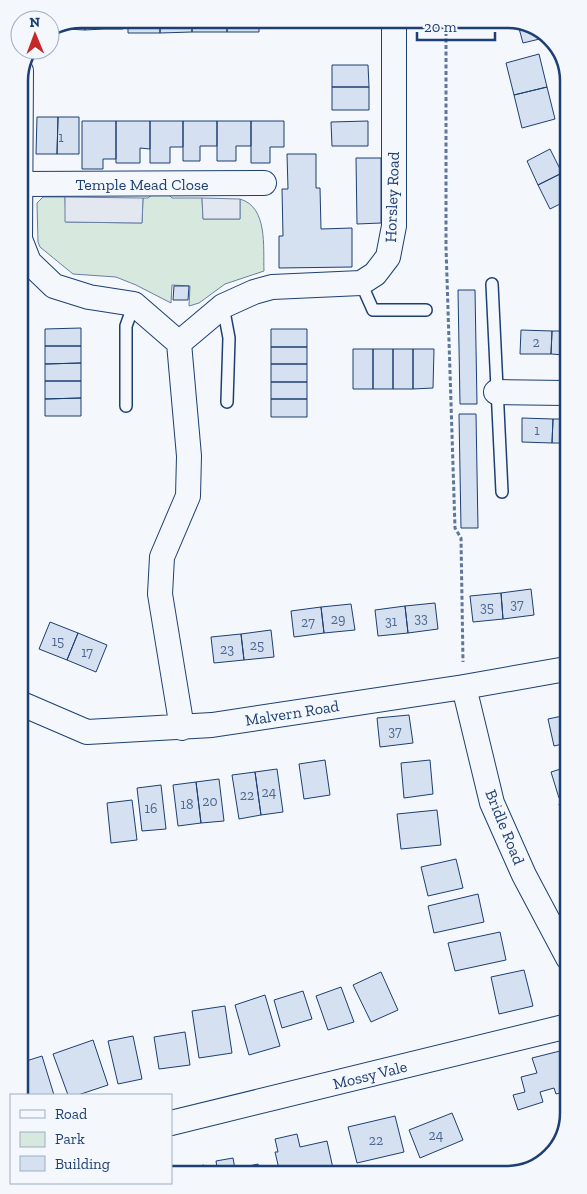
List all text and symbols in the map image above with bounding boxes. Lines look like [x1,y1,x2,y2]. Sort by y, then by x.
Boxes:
north arrow [10,10,60,60]
scale bar [417,10,494,42]
text: N [29,14,41,31]
text: 20 m [424,18,457,36]
house number: 1 [58,129,64,146]
street label: Horsley Road [381,151,403,243]
street label: Temple Mead Close [75,175,209,194]
house number: 2 [532,334,540,351]
house number: 1 [534,422,540,439]
house number: 37 [510,596,524,613]
house number: 35 [480,599,494,616]
house number: 33 [414,610,428,627]
house number: 29 [331,611,345,628]
house number: 31 [385,613,398,630]
house number: 27 [301,614,315,631]
house number: 15 [52,633,64,650]
house number: 25 [250,637,264,654]
house number: 23 [220,641,234,658]
house number: 17 [81,644,93,661]
street label: Malvern Road [244,696,341,730]
house number: 37 [388,723,402,740]
house number: 24 [262,784,277,801]
house number: 22 [240,787,254,804]
street label: Bridle Road [481,787,529,868]
house number: 20 [202,793,218,810]
house number: 18 [181,796,193,813]
house number: 16 [145,800,157,817]
street label: Mossy Vale [331,1057,409,1093]
legend [10,1094,172,1184]
text: Road [55,1105,88,1123]
house number: 24 [429,1127,444,1144]
text: Park [55,1130,85,1148]
house number: 22 [369,1132,383,1149]
text: Building [55,1155,110,1173]

